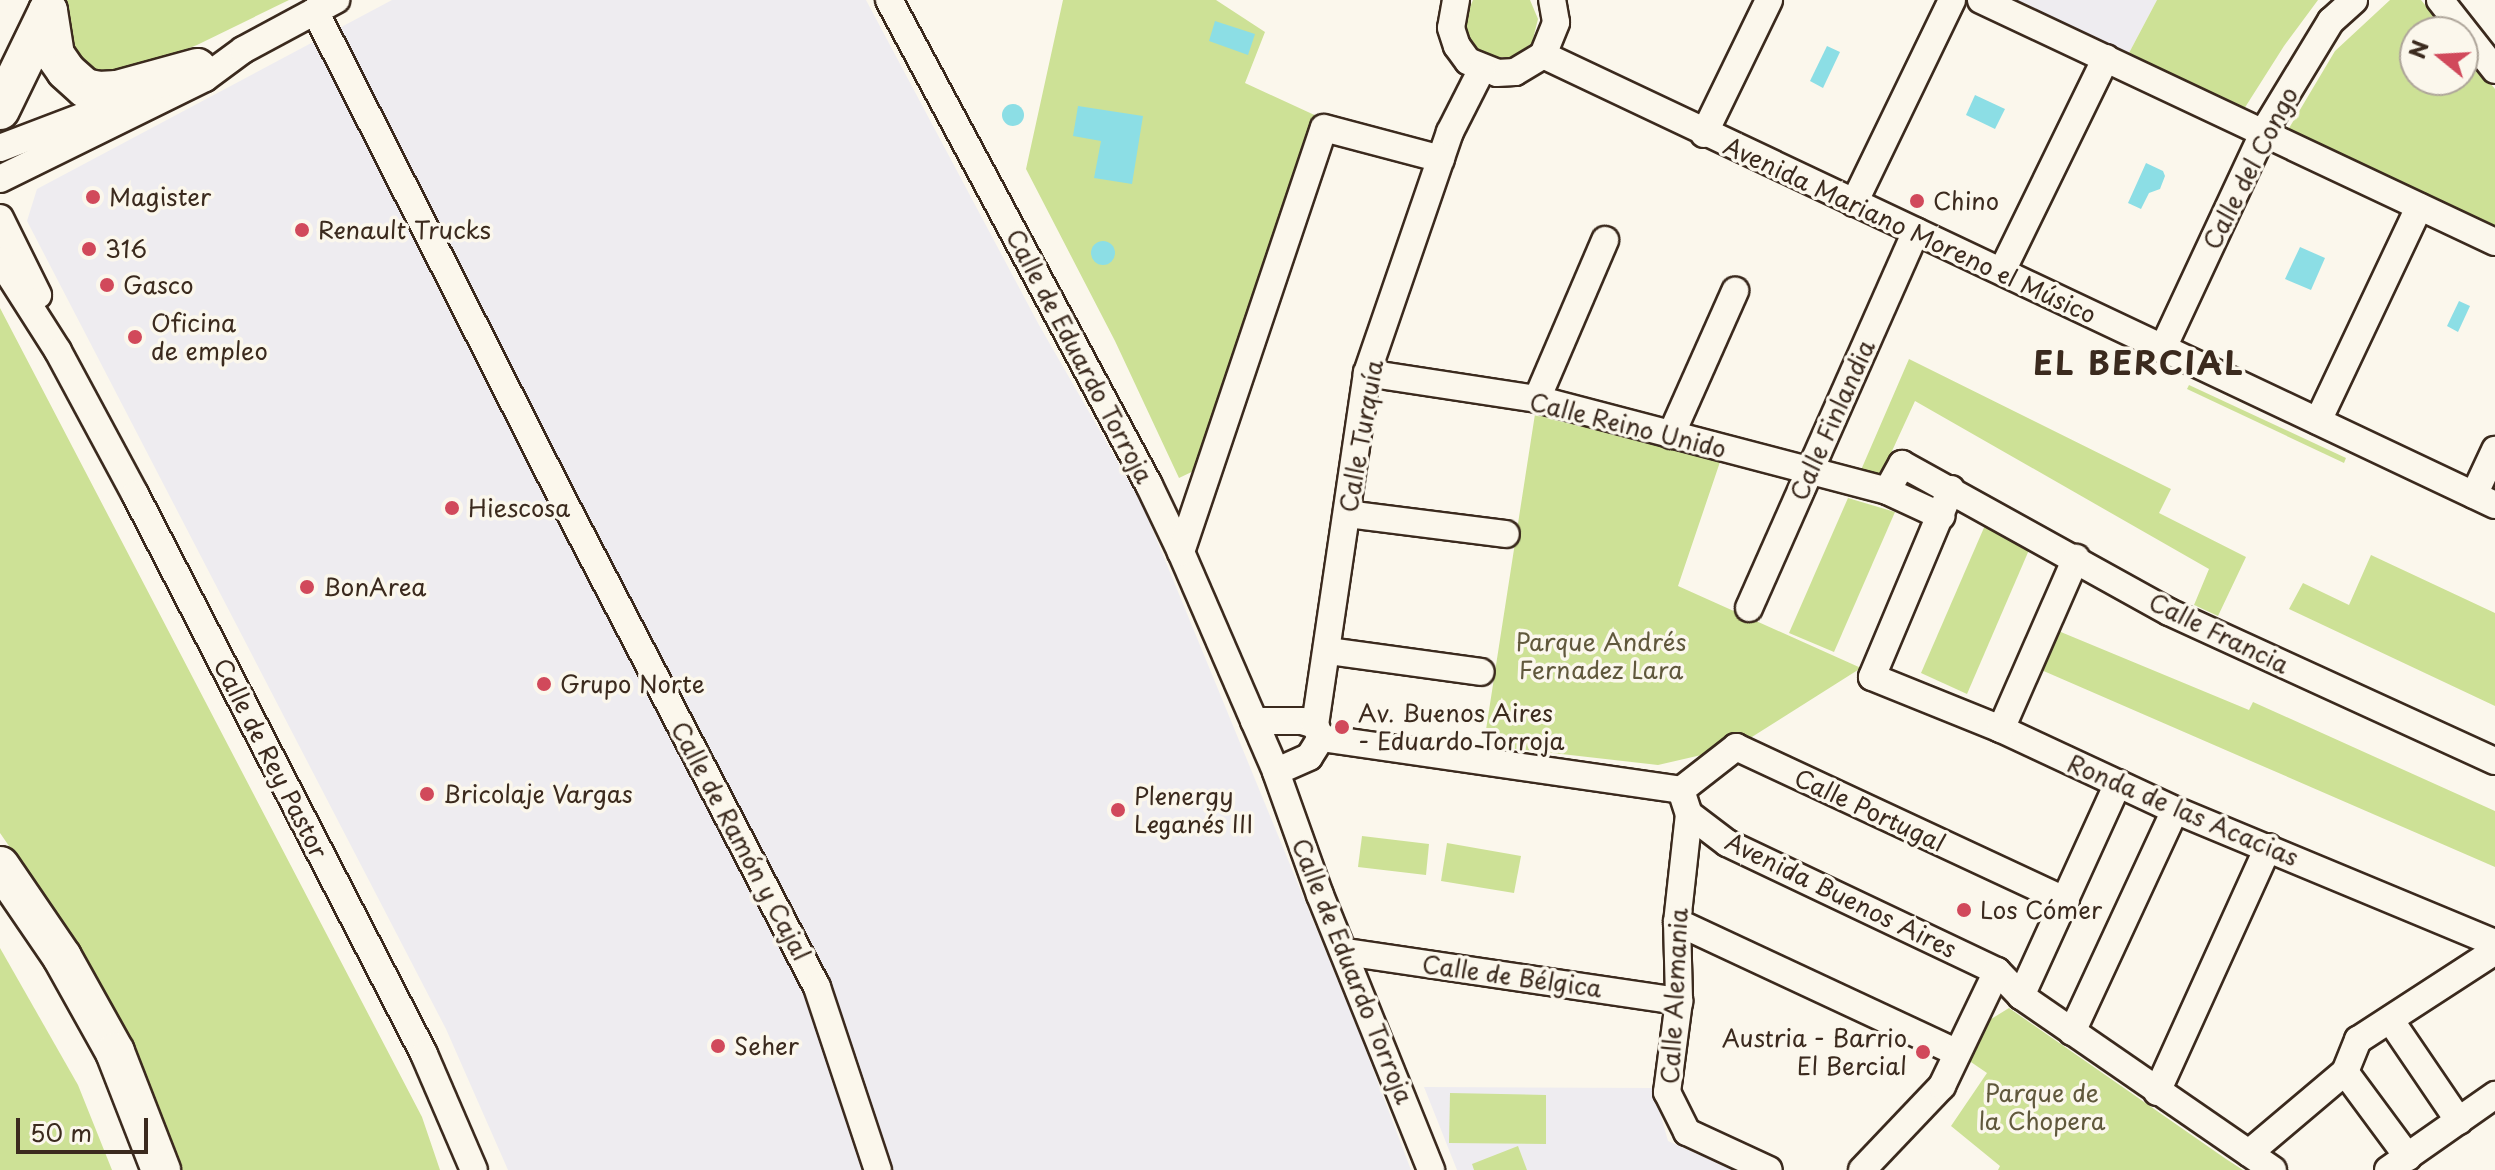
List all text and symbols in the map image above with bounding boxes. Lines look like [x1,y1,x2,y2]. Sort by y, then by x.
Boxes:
north arrow [2399,16,2479,96]
text: N [2399,36,2436,62]
street label: Calle del Congo [2196,81,2304,255]
street label: Avenida Mariano Moreno el Músico [1720,131,2100,329]
place label: Magister [109,183,211,211]
place label: Chino [1933,187,1999,215]
marker: Magister [84,188,102,206]
marker: Chino [1908,192,1926,210]
place label: Renault Trucks [318,216,490,244]
marker: Renault Trucks [293,221,311,239]
street label: Calle de Eduardo Torroja [1000,223,1160,489]
place label: 316 [105,235,147,263]
marker: 316 [80,240,98,258]
place label: Gasco [123,271,194,299]
marker: Gasco [98,276,116,294]
place label: Oficina de empleo [151,309,267,365]
marker: Oficina de empleo [126,328,144,346]
street label: Calle Finlandia [1783,335,1881,505]
district label: EL BERCIAL [2034,343,2244,381]
street label: Calle Turquía [1333,357,1389,515]
street label: Calle Reino Unido [1525,386,1731,464]
place label: Hiescosa [468,494,570,522]
marker: Hiescosa [443,499,461,517]
place label: BonArea [323,573,426,601]
marker: BonArea [298,578,316,596]
street label: Calle Francia [2143,586,2295,680]
park label: Parque Andrés Fernadez Lara [1515,628,1687,684]
street label: Calle de Rey Pastor [207,652,335,864]
place label: Grupo Norte [560,670,705,698]
marker: Grupo Norte [535,675,553,693]
place label: Av. Buenos Aires - Eduardo Torroja [1358,699,1563,755]
street label: Calle de Ramón y Cajal [665,715,817,967]
marker: Av. Buenos Aires - Eduardo Torroja [1333,718,1351,736]
street label: Ronda de las Acacias [2064,749,2302,871]
street label: Calle Portugal [1790,762,1950,858]
place label: Bricolaje Vargas [443,780,632,808]
place label: Plenergy Leganés III [1134,782,1255,838]
marker: Bricolaje Vargas [418,785,436,803]
marker: Plenergy Leganés III [1109,801,1127,819]
street label: Avenida Buenos Aires [1721,827,1961,963]
street label: Calle de Eduardo Torroja [1286,833,1420,1109]
place label: Los Cómer [1980,896,2103,924]
marker: Los Cómer [1955,901,1973,919]
street label: Calle Alemania [1655,907,1693,1085]
street label: Calle de Bélgica [1419,949,1605,1003]
place label: Austria - Barrio El Bercial [1723,1024,1907,1080]
place label: Seher [734,1032,799,1060]
marker: Seher [709,1037,727,1055]
marker: Austria - Barrio El Bercial [1914,1043,1932,1061]
park label: Parque de la Chopera [1978,1079,2106,1135]
scale bar [20,1102,152,1152]
text: 50 m [30,1114,92,1150]

